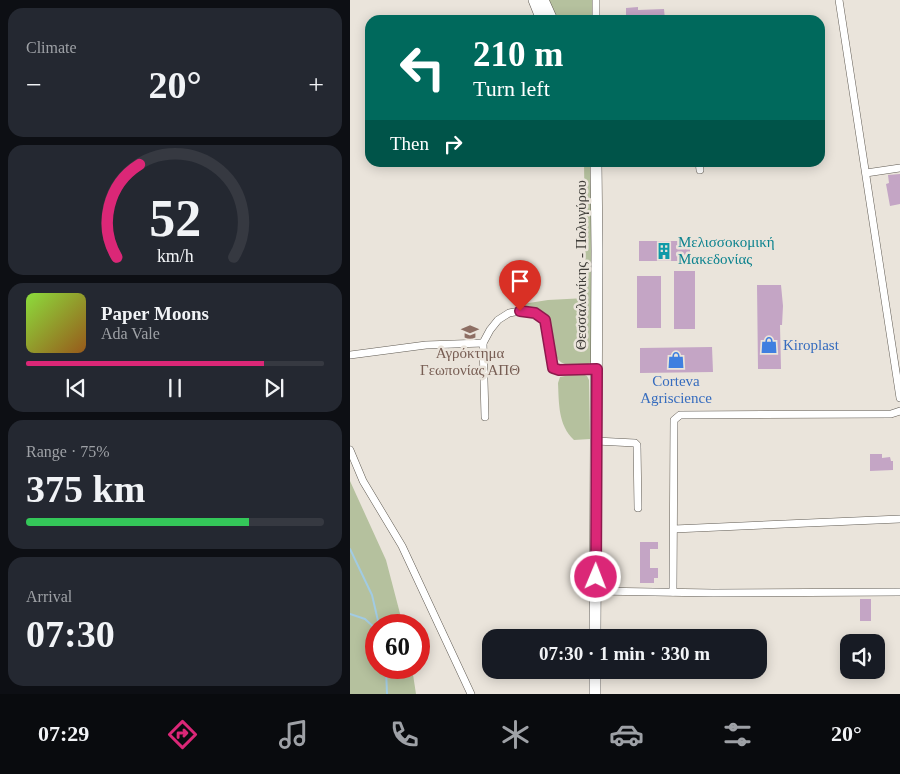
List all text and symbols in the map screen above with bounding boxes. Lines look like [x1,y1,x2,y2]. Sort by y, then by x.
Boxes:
icon: left [390,35,455,100]
text: 210 m [473,35,563,74]
text: Climate [26,39,77,56]
text: 20° [148,64,202,106]
text: − [26,69,42,100]
text: + [308,69,324,100]
text: Turn left [473,76,550,101]
icon: right [439,130,467,158]
text: Then [390,133,429,154]
street label: Θεσσαλονίκης - Πολυγύρου [573,180,589,350]
text: 52 [149,190,201,247]
place label: Μελισσοκομική Μακεδονίας [678,234,775,267]
building icon: Μελισσοκομική Μακεδονίας [654,241,674,261]
text: km/h [157,246,193,266]
pin [499,260,541,311]
icon: arrive [506,267,534,295]
text: Paper Moons [101,303,209,324]
school or university icon: Αγρόκτημα Γεωπονίας ΑΠΘ [460,322,480,342]
text: Ada Vale [101,325,160,342]
shop icon: Kiroplast [759,335,779,355]
place label: Kiroplast [783,337,840,353]
place label: Αγρόκτημα Γεωπονίας ΑΠΘ [420,345,520,378]
shop icon: Corteva Agriscience [666,350,686,370]
place label: Corteva Agriscience [640,373,712,406]
icon: previous [62,374,90,402]
icon: pause [161,374,189,402]
icon: next [260,374,288,402]
text: Range · 75% [26,443,110,460]
text: 375 km [26,468,145,510]
position arrow [569,550,621,602]
text: Arrival [26,588,72,605]
text: 07:30 [26,613,115,655]
speed limit sign: 60 [365,614,430,679]
map controls [840,634,885,679]
button: sound [840,634,885,679]
text: 07:30 · 1 min · 330 m [539,643,710,664]
icon: directions [165,717,200,752]
icon: music [276,717,311,752]
icon: phone [387,717,422,752]
icon: climate [498,717,533,752]
icon: car [609,717,644,752]
icon: filters [720,717,755,752]
text: 07:29 [38,721,89,746]
text: 20° [831,721,862,746]

